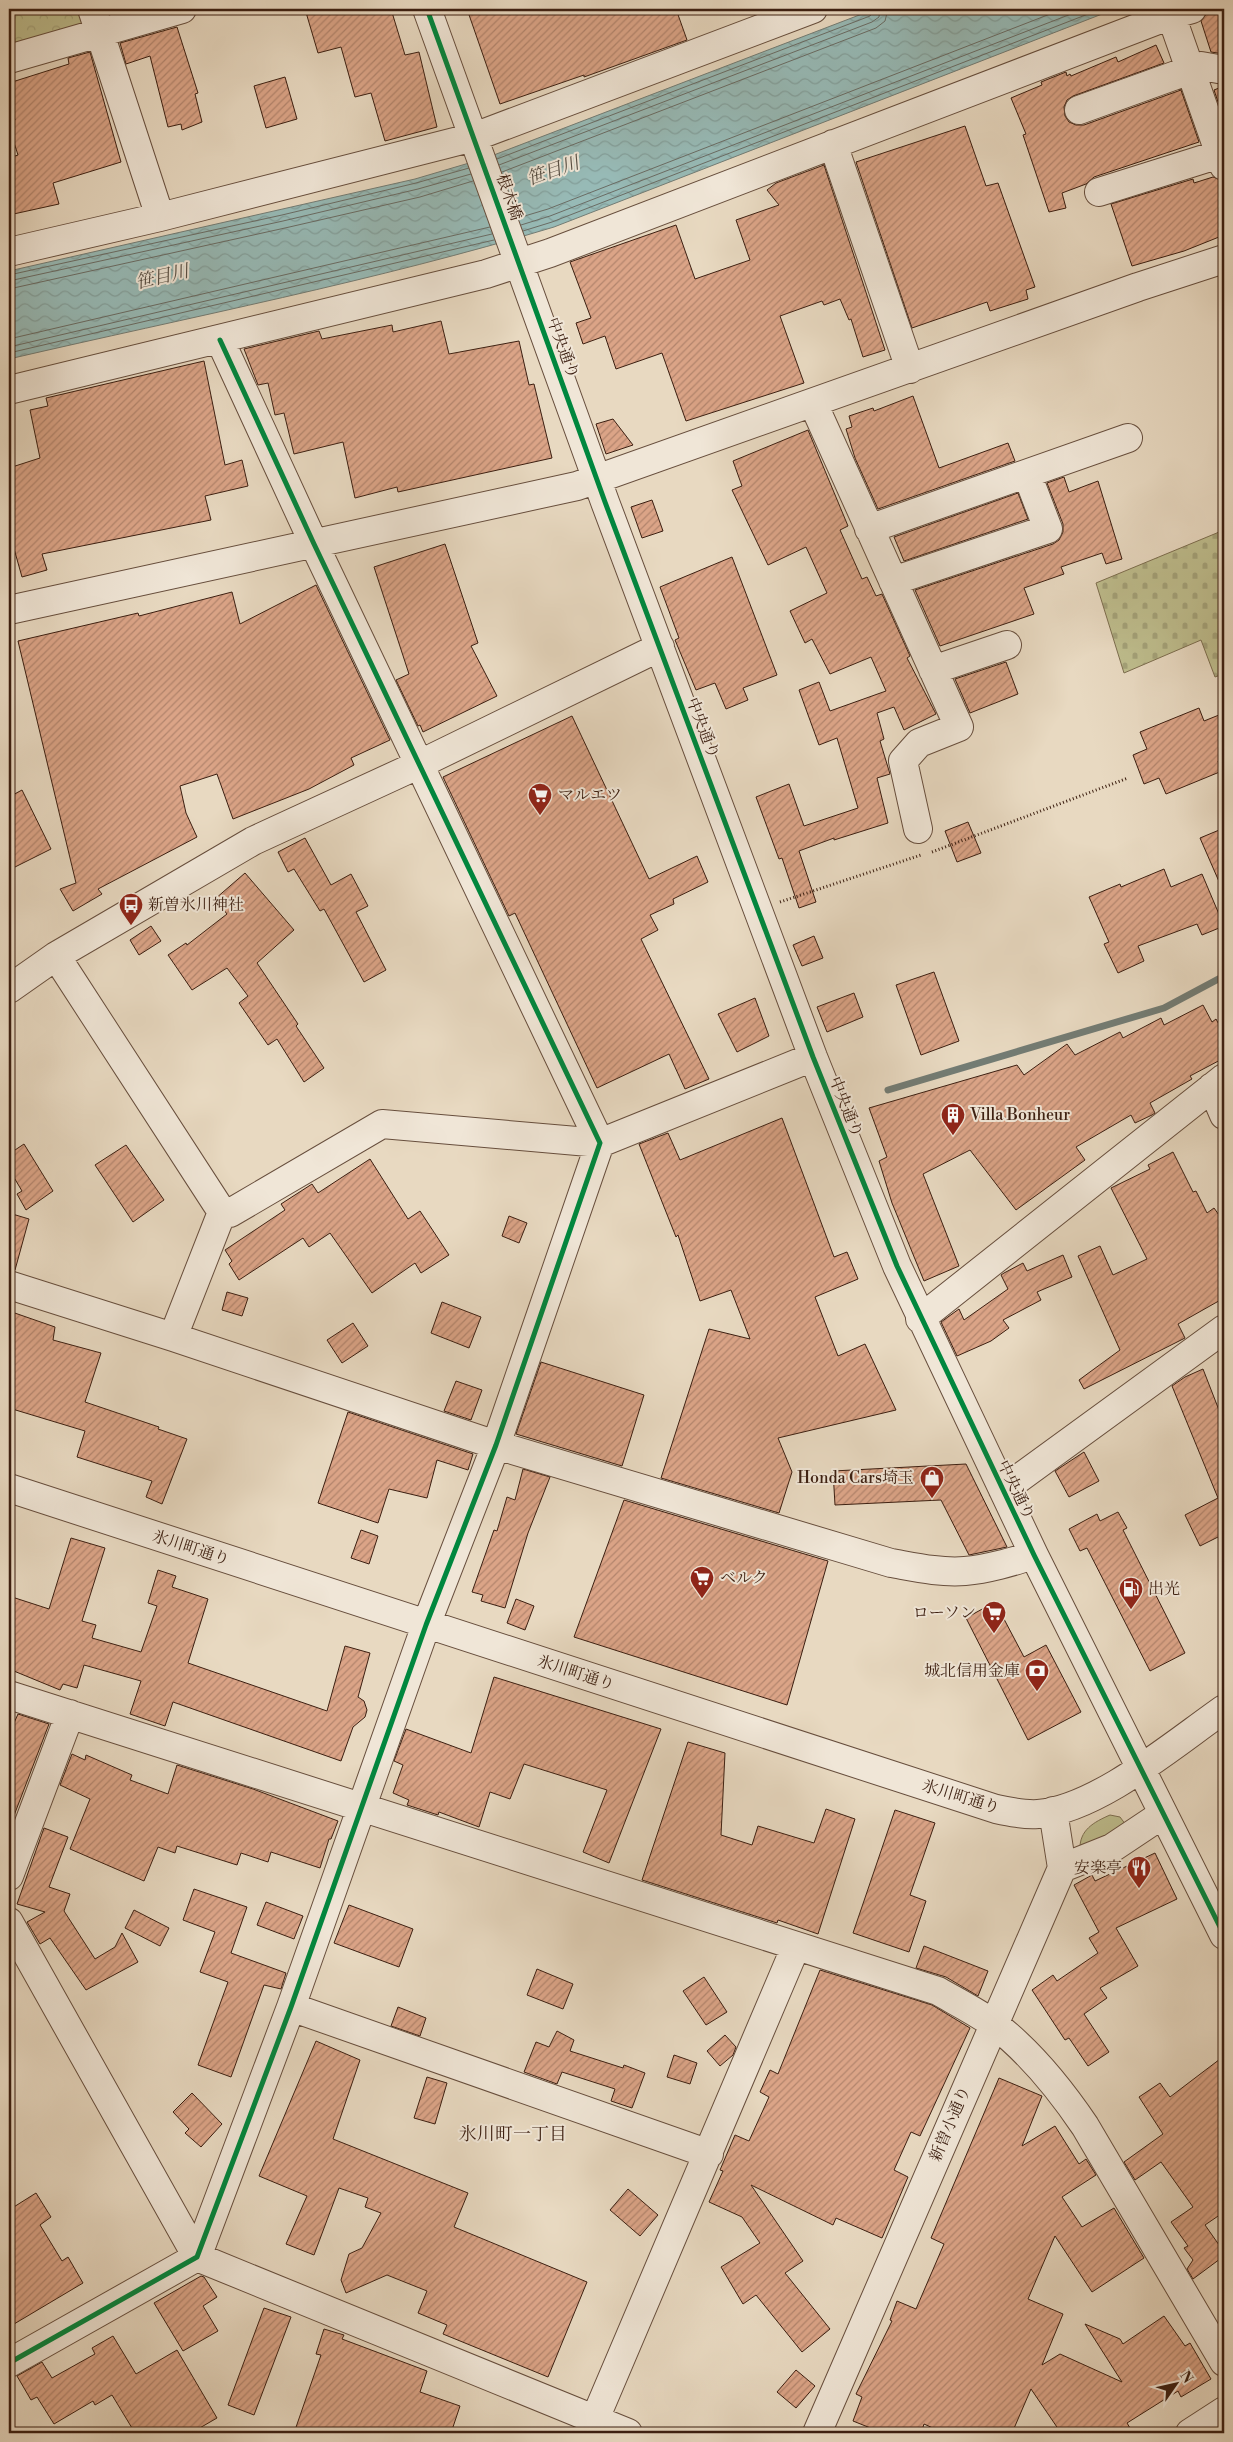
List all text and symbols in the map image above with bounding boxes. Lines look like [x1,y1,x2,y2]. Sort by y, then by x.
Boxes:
water label: 笹目川 [524,151,584,191]
street label: 根木橋 [492,171,526,223]
water label: 笹目川 [133,259,193,294]
street label: 中央通り [543,315,583,381]
street label: 中央通り [682,695,724,761]
supermarket icon: マルエツ [527,782,553,816]
place label: マルエツ [558,785,622,805]
bus stop icon: 新曽氷川神社 [118,892,144,926]
place label: 新曽氷川神社 [148,895,244,915]
street label: 中央通り [825,1074,867,1140]
building icon: Villa Bonheur [940,1102,966,1136]
place label: Villa Bonheur [969,1105,1070,1125]
street label: 中央通り [993,1457,1039,1523]
shop icon: Honda Cars埼玉 [919,1465,945,1499]
place label: Honda Cars埼玉 [797,1468,914,1488]
street label: 氷川町通り [150,1526,232,1570]
supermarket icon: ベルク [689,1565,715,1599]
place label: ベルク [720,1568,768,1588]
fuel station icon: 出光 [1118,1576,1144,1610]
place label: 出光 [1148,1579,1180,1599]
supermarket icon: ローソン [981,1600,1007,1634]
place label: ローソン [913,1603,976,1623]
street label: 氷川町通り [535,1651,617,1695]
bank icon: 城北信用金庫 [1024,1658,1050,1692]
place label: 城北信用金庫 [924,1661,1020,1681]
street label: 氷川町通り [920,1776,1002,1818]
restaurant icon: 安楽亭 [1126,1855,1152,1889]
place label: 安楽亭 [1074,1858,1122,1878]
street label: 新曽小通り [925,2083,975,2165]
district label: 氷川町一丁目 [459,2123,567,2146]
north arrow [1150,2360,1200,2410]
text: N [1175,2368,1197,2387]

